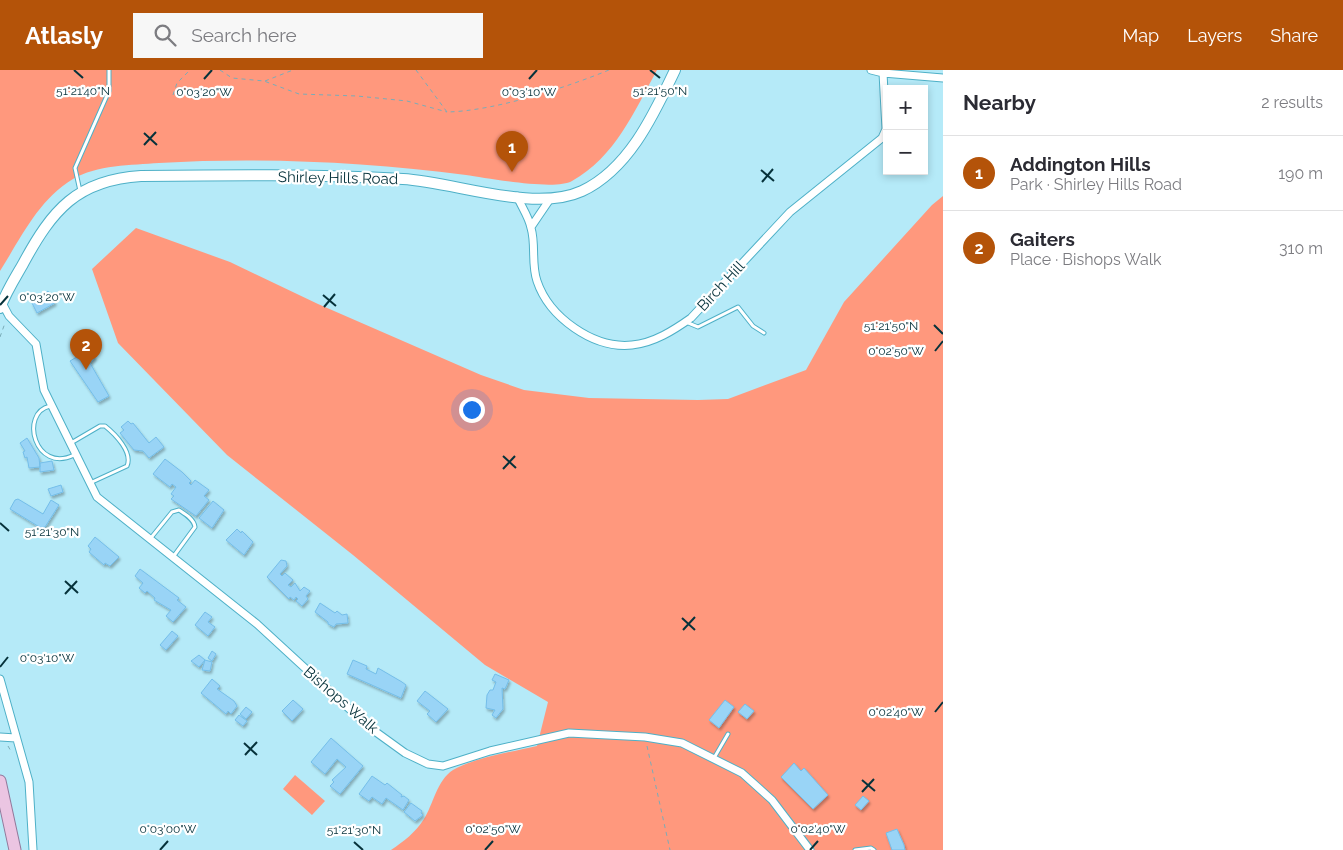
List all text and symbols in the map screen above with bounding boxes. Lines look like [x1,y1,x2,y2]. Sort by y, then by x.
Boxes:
search box [133,13,483,58]
text: Atlasly [25,21,103,50]
icon: search [151,21,179,49]
text: Search here [191,24,297,46]
text: Map [1123,25,1159,46]
text: Layers [1187,25,1242,46]
text: Share [1270,25,1318,46]
text: 51°21'40"N [56,84,110,98]
text: 51°21'50"N [633,84,687,98]
text: 0°03'20"W [176,85,232,99]
text: 0°03'10"W [502,85,557,99]
map controls [883,85,928,175]
button: + [883,85,928,130]
text: Nearby [963,90,1036,115]
text: 2 results [1261,93,1323,112]
button: − [883,130,928,175]
pin: 1 [496,131,528,172]
text: Addington Hills [1010,153,1151,175]
text: 1 [975,164,983,183]
text: 190 m [1278,164,1323,183]
street label: Shirley Hills Road [278,168,398,188]
text: Park · Shirley Hills Road [1010,175,1182,194]
text: Gaiters [1010,228,1075,250]
text: 2 [974,239,984,258]
text: 310 m [1279,239,1323,258]
text: Place · Bishops Walk [1010,250,1162,269]
street label: Birch Hill [693,257,749,315]
text: 0°03'20"W [19,290,75,304]
text: 51°21'50"N [864,319,918,333]
pin: 2 [70,329,102,370]
text: 0°02'50"W [868,344,924,358]
your location [459,397,485,423]
text: 51°21'30"N [25,525,79,539]
text: 0°03'10"W [20,651,75,665]
street label: Bishops Walk [300,663,382,737]
text: 0°02'40"W [868,705,924,719]
text: 0°03'00"W [140,822,197,836]
text: 0°02'50"W [465,822,521,836]
text: 0°02'40"W [790,822,846,836]
text: 51°21'30"N [327,823,381,837]

